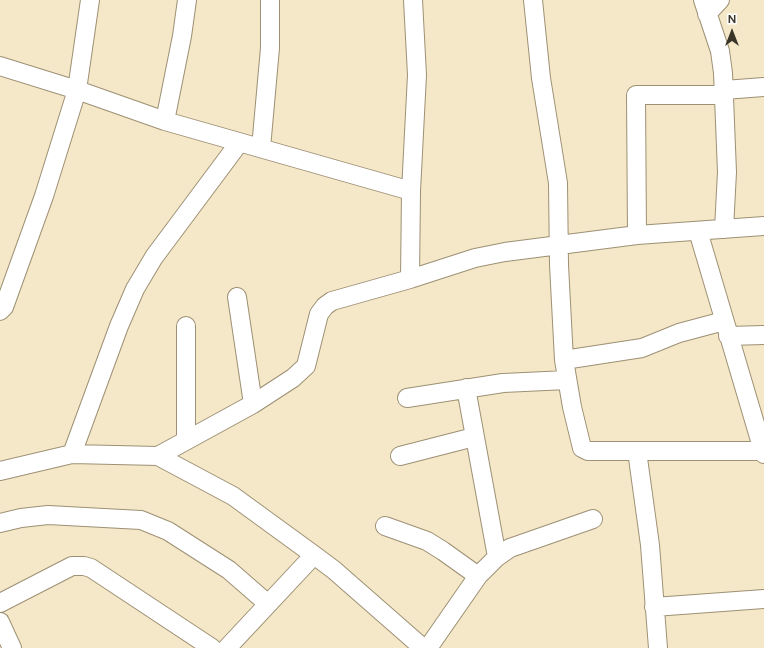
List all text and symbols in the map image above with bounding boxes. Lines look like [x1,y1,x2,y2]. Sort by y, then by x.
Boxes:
north arrow [712,12,752,52]
text: N [728,13,736,26]

